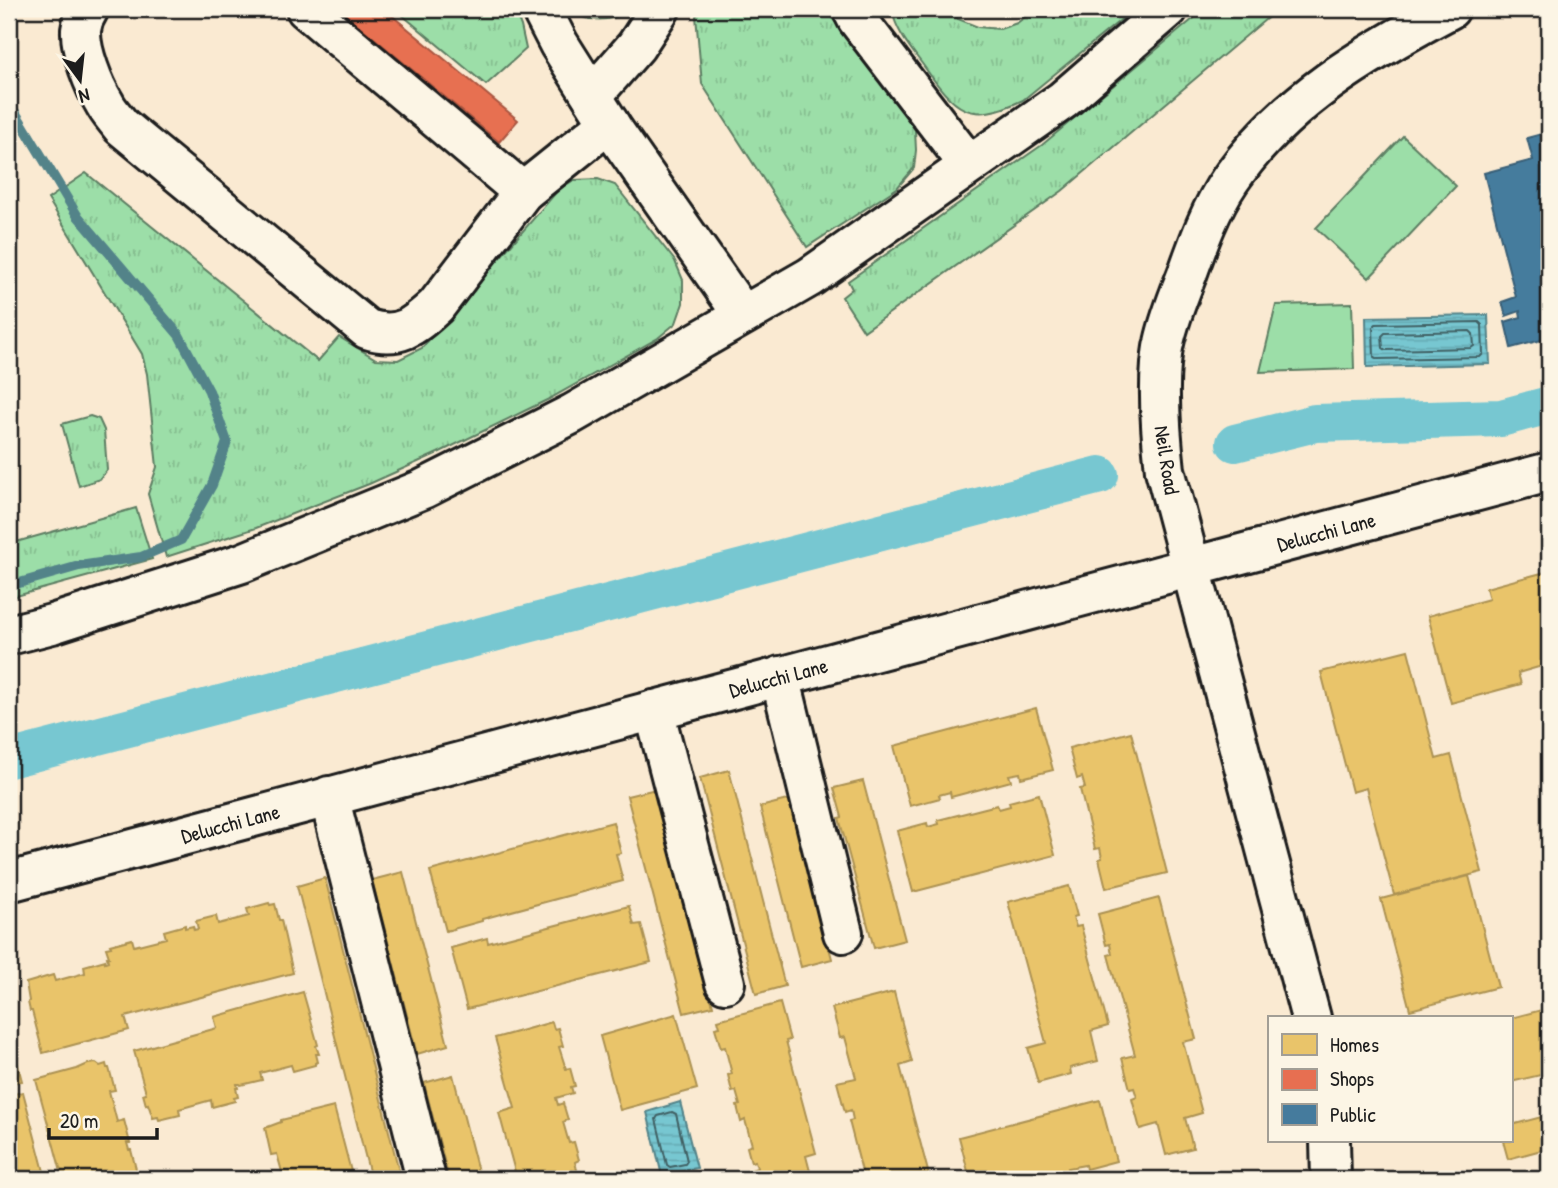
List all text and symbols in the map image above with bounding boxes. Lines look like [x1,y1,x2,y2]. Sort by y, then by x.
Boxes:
north arrow [46,46,116,116]
text: N [76,83,93,110]
street label: Neil Road [1147,424,1187,496]
street label: Delucchi Lane [1274,504,1379,558]
street label: Delucchi Lane [726,650,831,704]
street label: Delucchi Lane [178,796,283,850]
legend [1268,1016,1512,1142]
text: Homes [1330,1030,1379,1059]
text: Shops [1330,1064,1374,1093]
scale bar [49,1097,158,1141]
text: Public [1330,1100,1376,1129]
text: 20 m [60,1106,98,1135]

